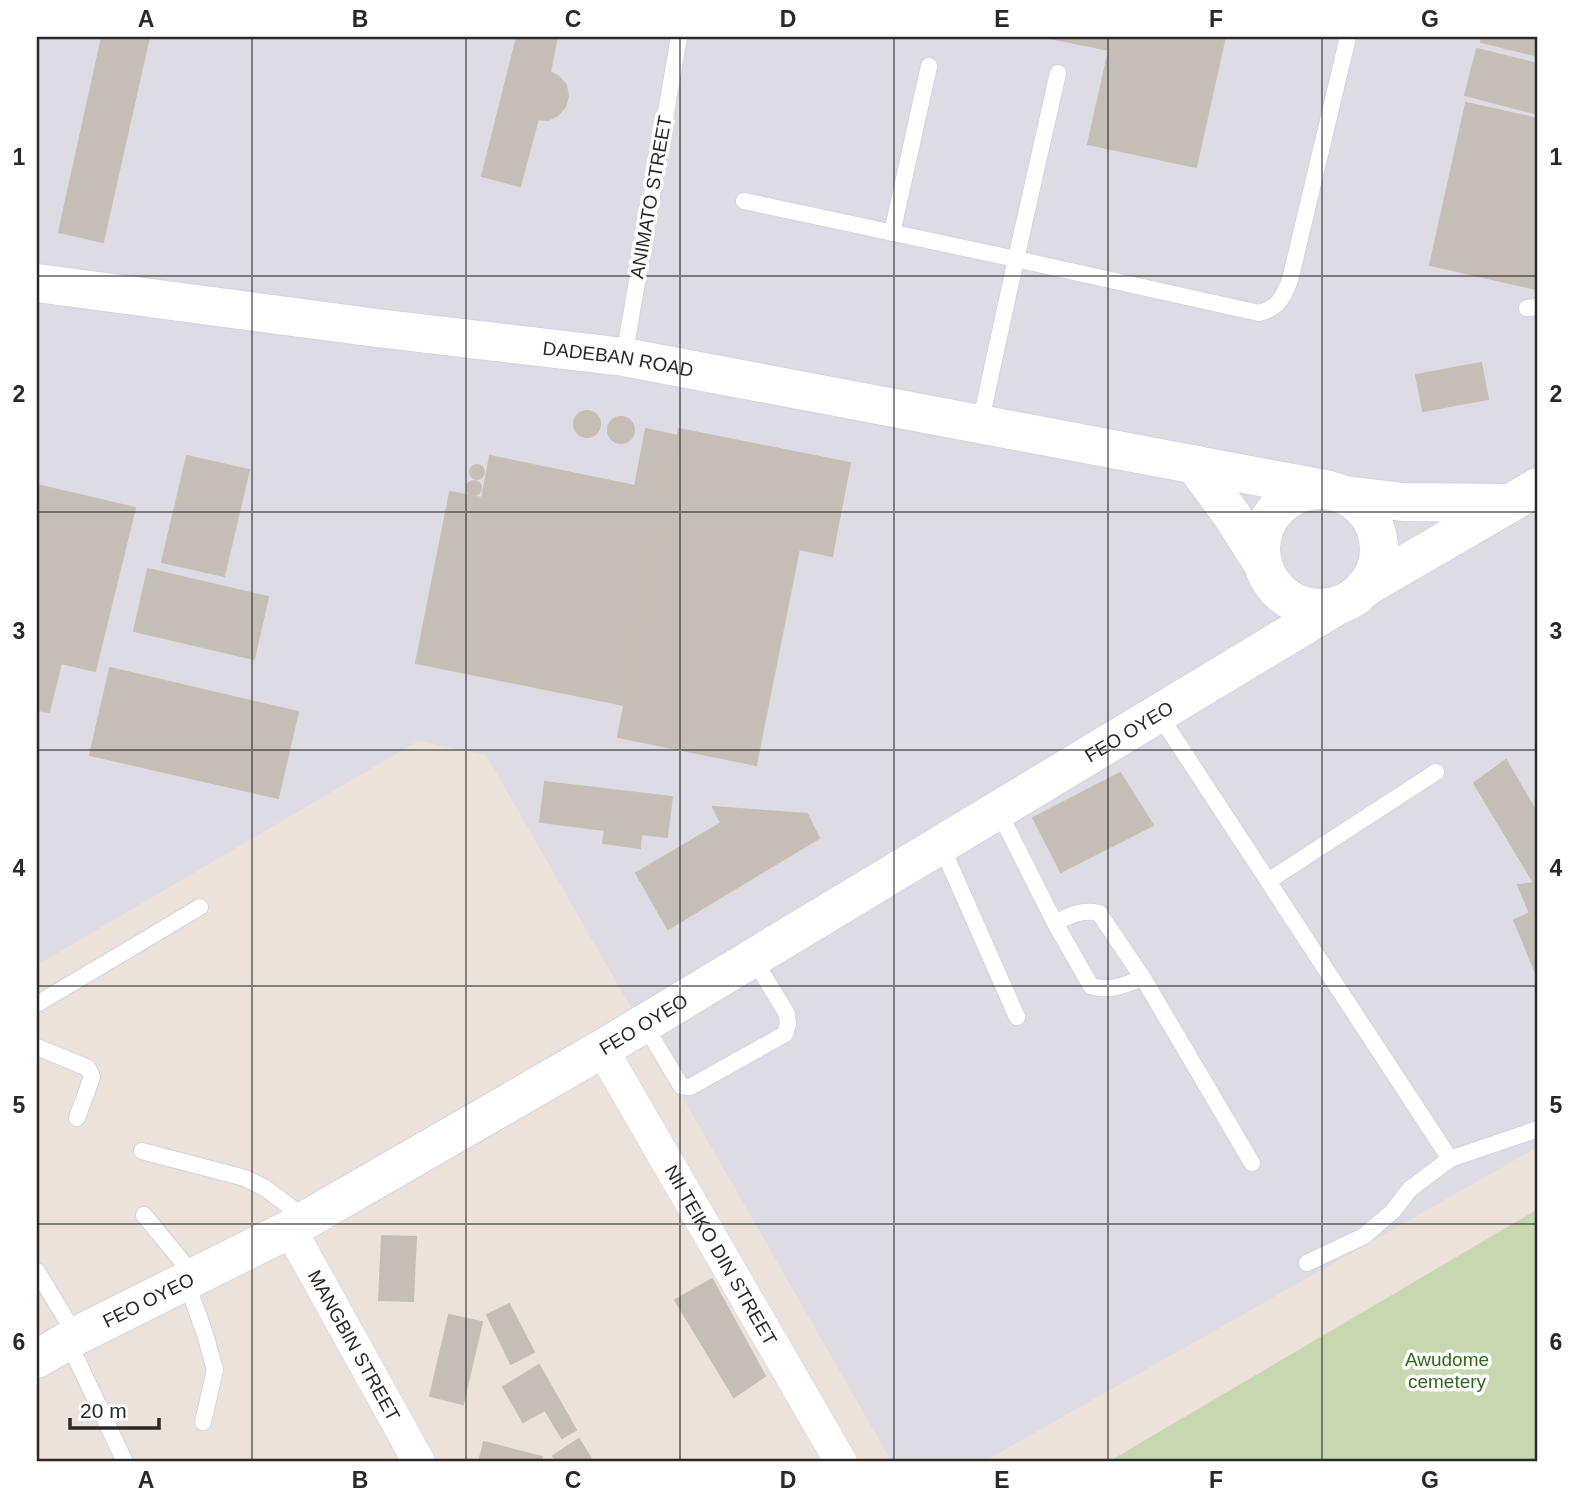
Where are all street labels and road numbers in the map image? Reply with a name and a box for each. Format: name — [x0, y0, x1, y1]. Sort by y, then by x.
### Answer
street label: ANIMATO STREET — [626, 114, 676, 280]
street label: DADEBAN ROAD — [542, 337, 695, 380]
street label: FEO OYEO — [1081, 697, 1177, 766]
street label: FEO OYEO — [595, 989, 691, 1059]
street label: NII TEIKO DIN STREET — [661, 1161, 782, 1349]
street label: MANGBIN STREET — [304, 1266, 405, 1425]
street label: FEO OYEO — [99, 1268, 197, 1331]

